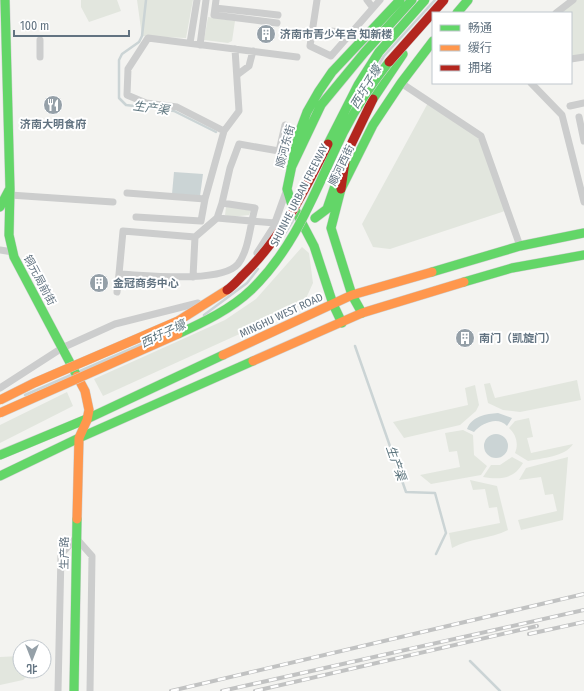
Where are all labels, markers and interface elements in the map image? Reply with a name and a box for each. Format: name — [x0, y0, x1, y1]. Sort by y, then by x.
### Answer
scale bar — [14, 12, 129, 38]
legend — [432, 12, 572, 84]
text: 100 m — [20, 19, 49, 33]
text: 畅通 — [468, 21, 492, 35]
building icon: 济南市青少年宫 知新楼 — [255, 23, 277, 45]
place label: 济南市青少年宫 知新楼 — [280, 28, 392, 41]
text: 缓行 — [468, 41, 492, 55]
water label: 西圩子壕 — [348, 61, 385, 111]
text: 拥堵 — [468, 61, 492, 75]
restaurant icon: 济南大明食府 — [42, 94, 64, 116]
water label: 生产渠 — [132, 99, 172, 118]
place label: 济南大明食府 — [20, 118, 86, 131]
street label: 顺河东街 — [274, 123, 297, 169]
street label: SHUNHE URBAN FREEWAY — [268, 141, 331, 249]
street label: 顺河西街 — [326, 143, 357, 188]
street label: 铜元局前街 — [21, 253, 58, 308]
building icon: 金冠商务中心 — [88, 272, 110, 294]
place label: 金冠商务中心 — [113, 277, 179, 290]
street label: MINGHU WEST ROAD — [237, 290, 325, 340]
water label: 西圩子壕 — [138, 317, 190, 350]
building icon: 南门（凯旋门） — [454, 327, 476, 349]
place label: 南门（凯旋门） — [479, 332, 556, 345]
water label: 生产渠 — [384, 444, 409, 484]
street label: 生产路 — [58, 536, 71, 570]
north arrow — [12, 639, 52, 679]
text: 北 — [27, 662, 38, 675]

